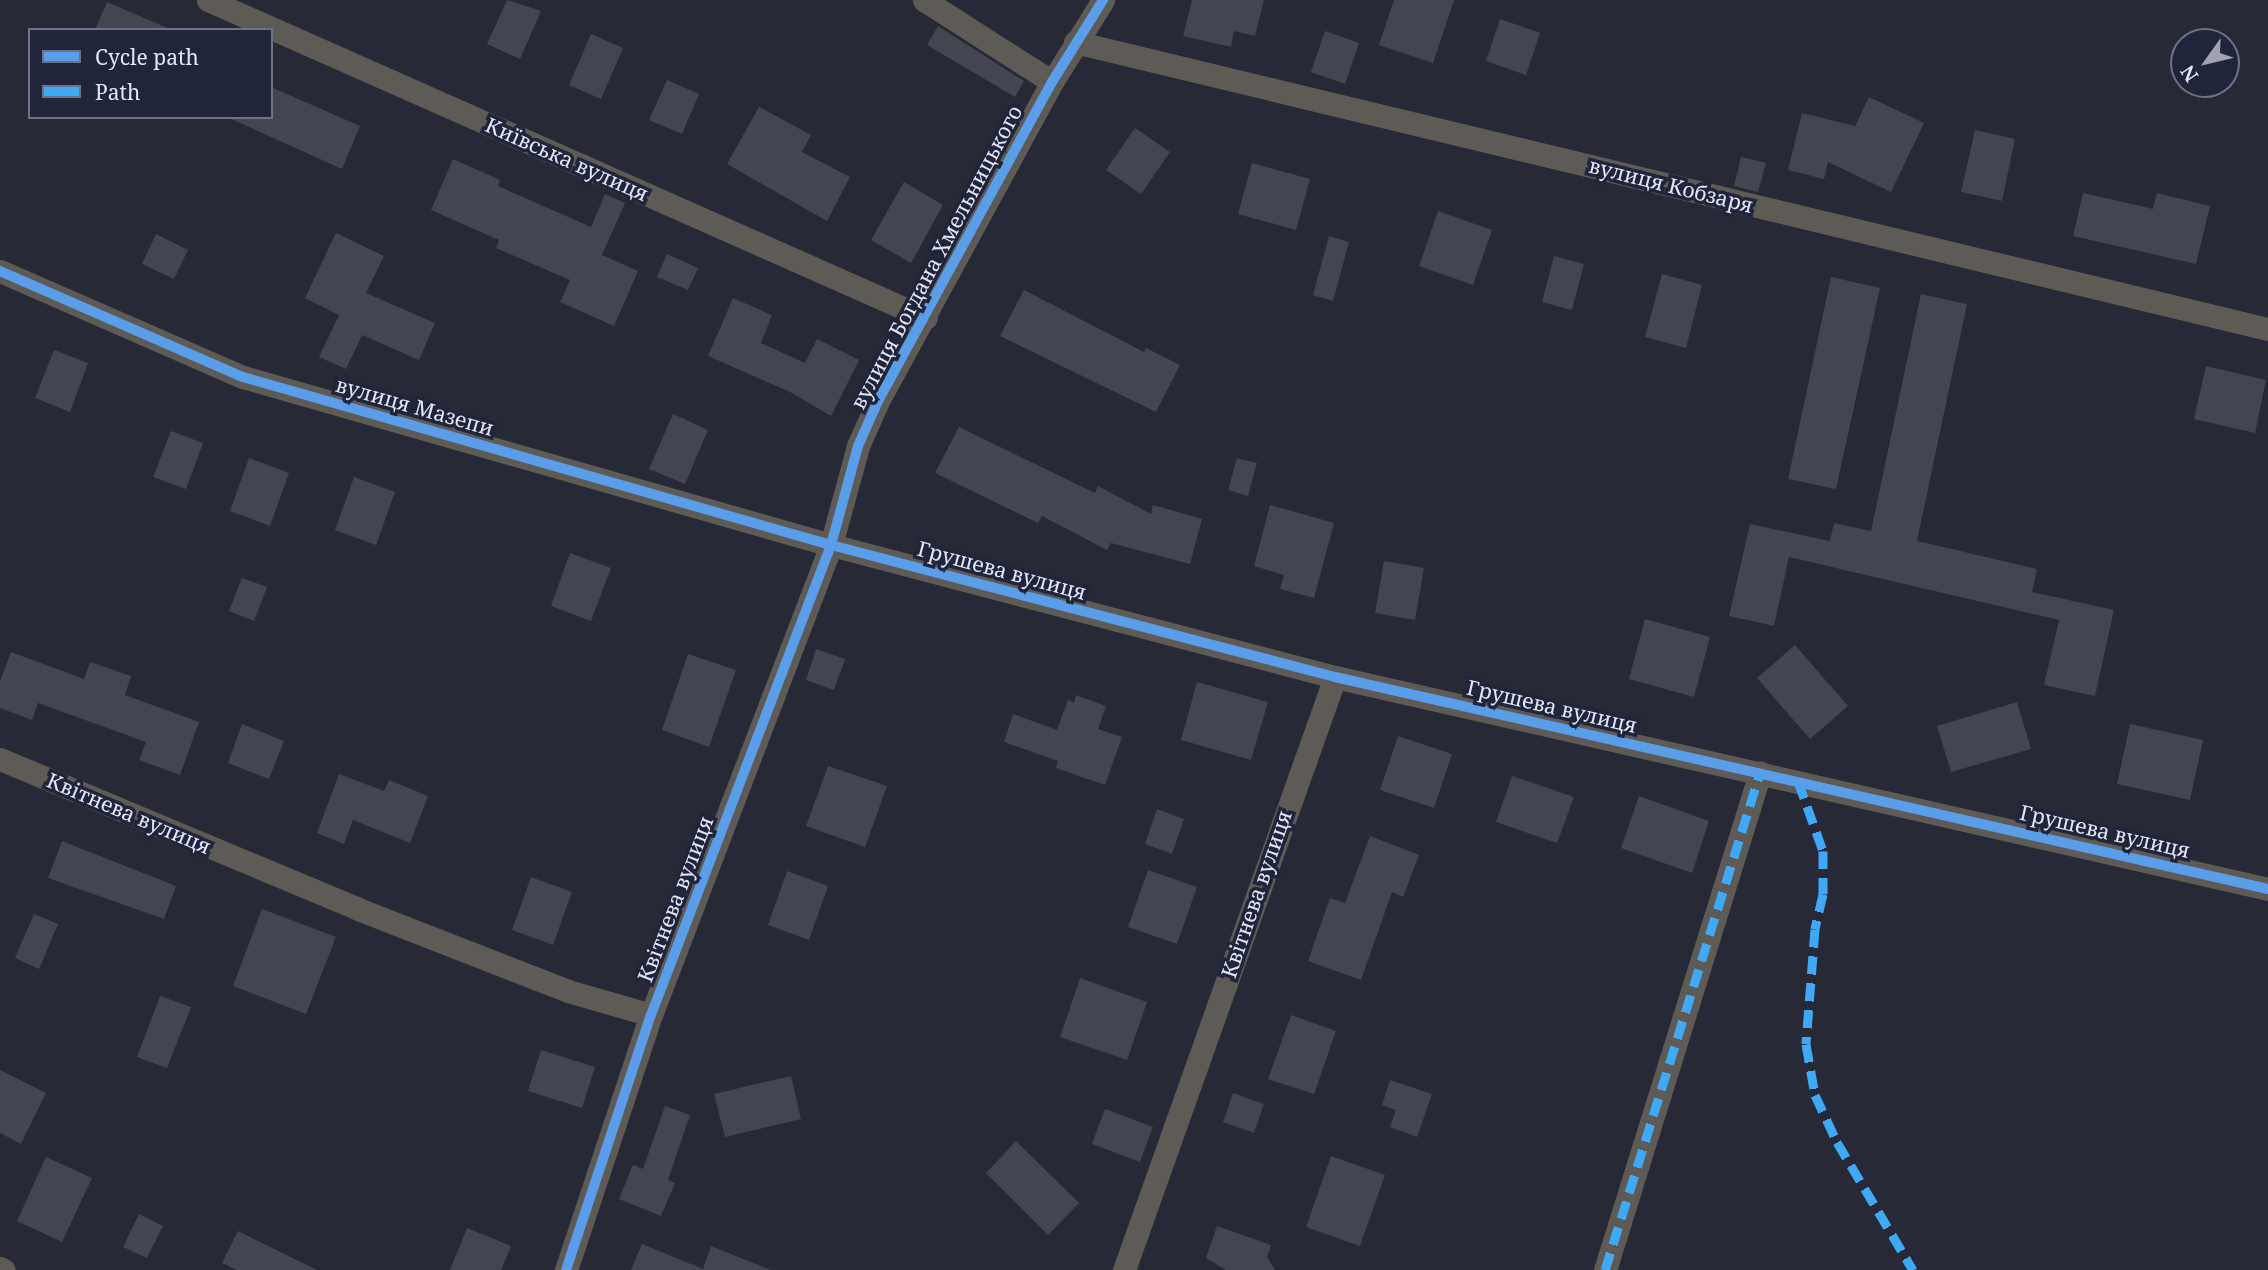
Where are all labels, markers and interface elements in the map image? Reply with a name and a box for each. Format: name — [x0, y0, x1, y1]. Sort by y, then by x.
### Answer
legend — [28, 28, 273, 119]
north arrow — [2170, 28, 2240, 98]
text: Cycle path — [95, 43, 199, 71]
text: N — [2174, 60, 2204, 87]
text: Path — [95, 78, 140, 106]
street label: вулиця Богдана Хмельницького — [845, 101, 1027, 413]
street label: Київська вулиця — [482, 112, 652, 206]
street label: вулиця Кобзаря — [1586, 152, 1756, 218]
street label: вулиця Мазепи — [333, 371, 497, 441]
street label: Грушева вулиця — [915, 535, 1089, 605]
street label: Грушева вулиця — [1465, 674, 1639, 738]
street label: Квітнева вулиця — [43, 767, 215, 859]
street label: Грушева вулиця — [2018, 799, 2192, 863]
street label: Квітнева вулиця — [1216, 807, 1296, 981]
street label: Квітнева вулиця — [632, 813, 718, 985]

